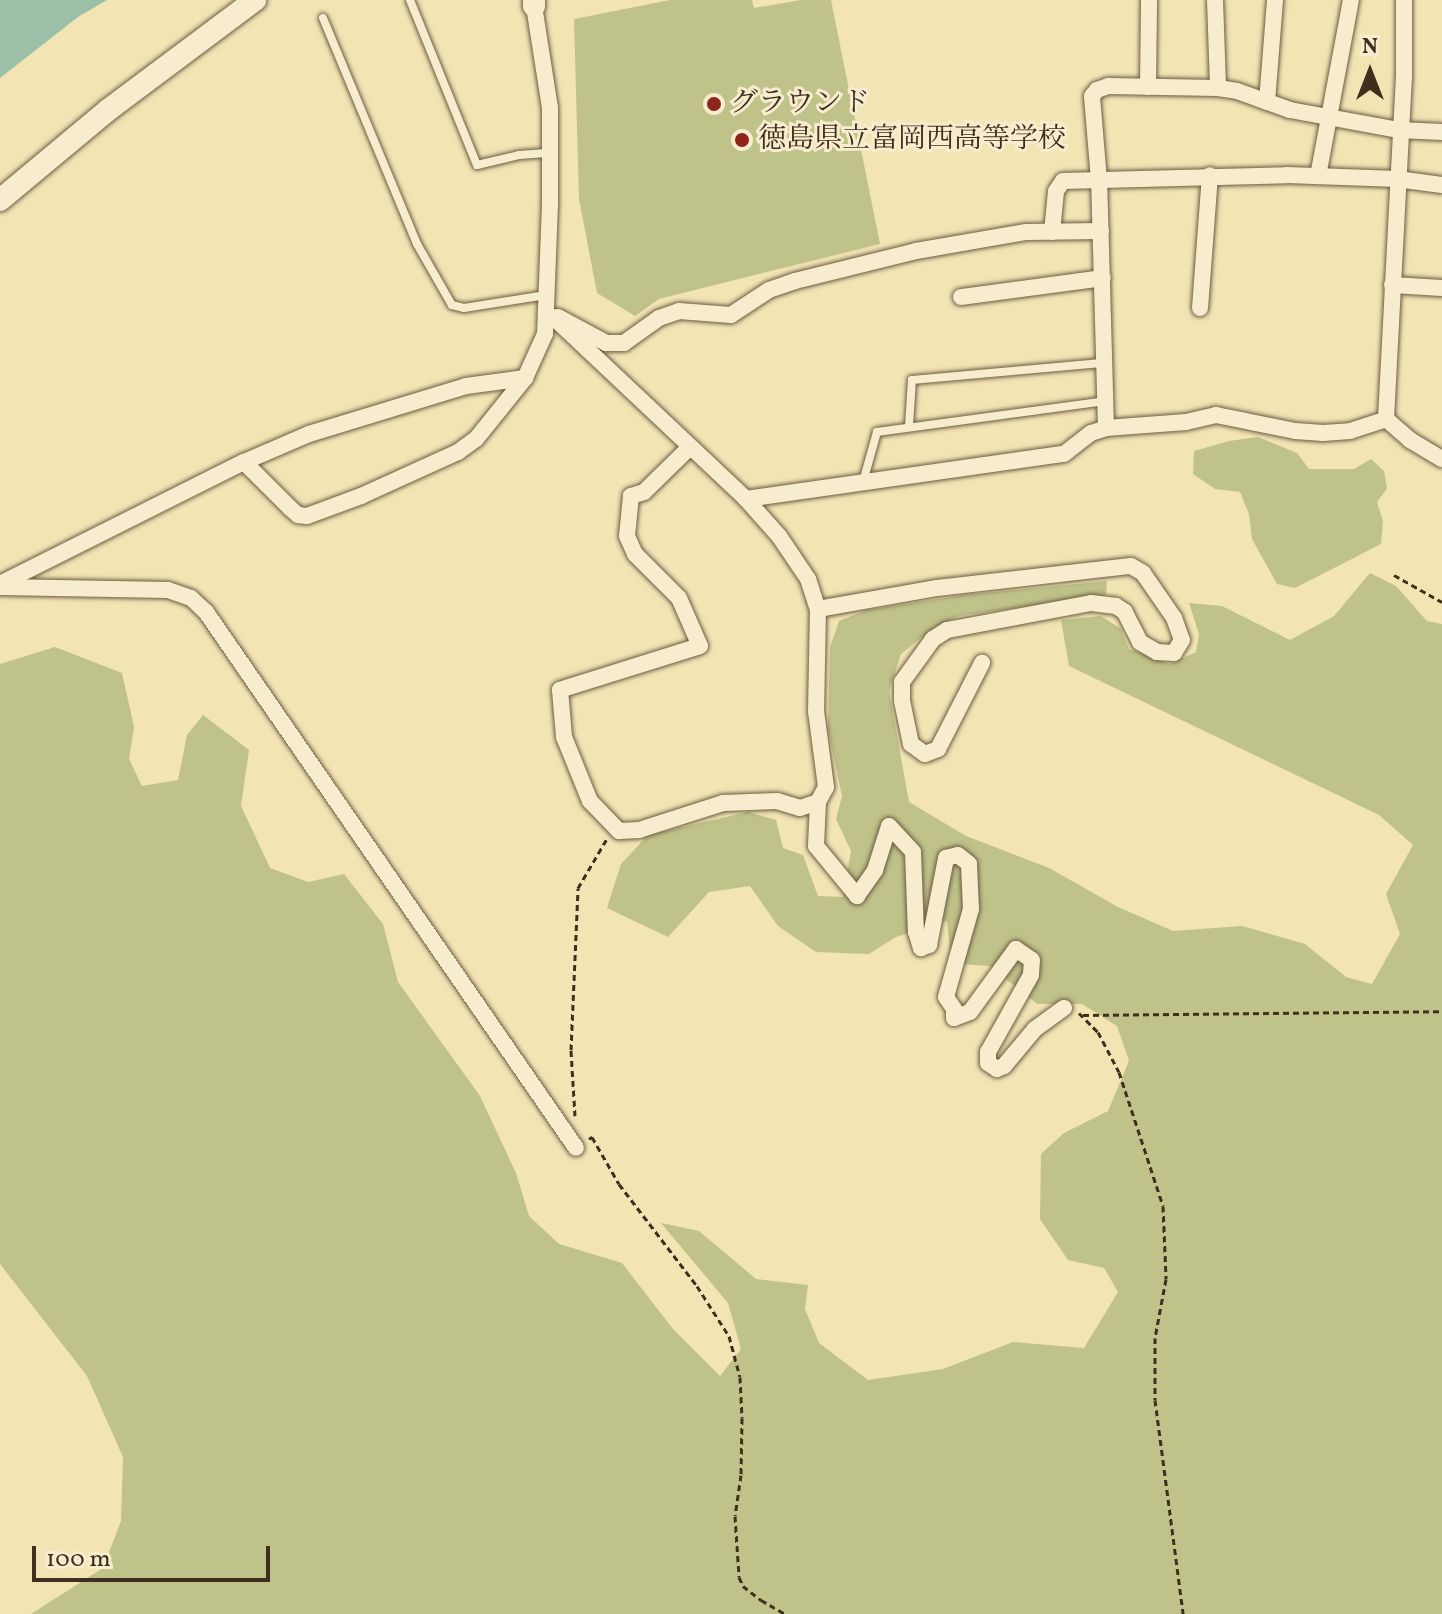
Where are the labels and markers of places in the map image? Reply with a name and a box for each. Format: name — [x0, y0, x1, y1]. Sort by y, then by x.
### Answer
place label: グラウンド — [730, 87, 870, 121]
marker: グラウンド — [705, 95, 723, 113]
place label: 徳島県立富岡西高等学校 — [758, 123, 1066, 157]
marker: 徳島県立富岡西高等学校 — [733, 131, 751, 149]

